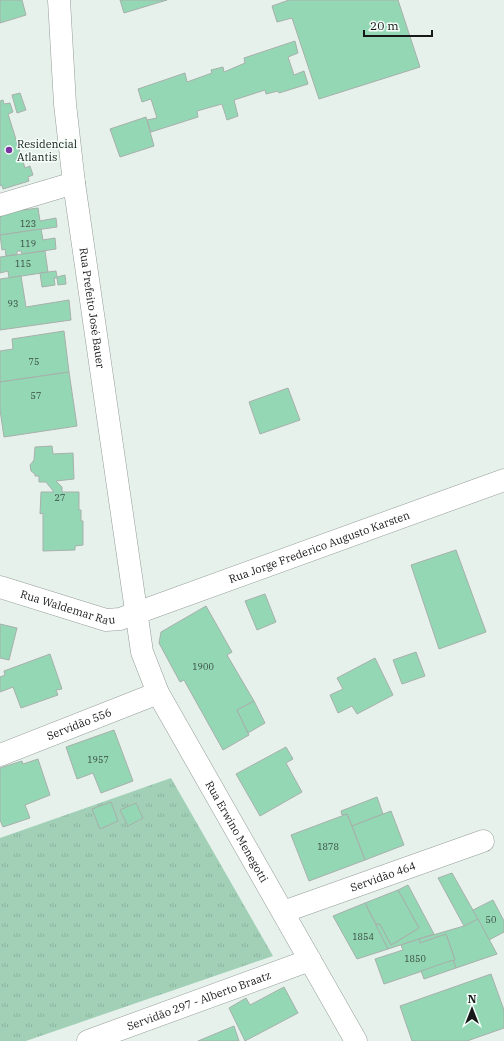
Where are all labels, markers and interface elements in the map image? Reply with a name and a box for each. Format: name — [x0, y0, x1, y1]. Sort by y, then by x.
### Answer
scale bar — [364, 12, 432, 38]
text: 20 m — [370, 18, 399, 33]
place label: Residencial Atlantis — [17, 137, 77, 164]
marker: Residencial Atlantis — [4, 145, 14, 155]
house number: 123 — [20, 218, 36, 229]
house number: 119 — [20, 238, 36, 249]
street label: Rua Prefeito José Bauer — [76, 247, 108, 369]
house number: 115 — [15, 258, 31, 269]
house number: 93 — [8, 298, 18, 309]
house number: 75 — [29, 356, 39, 367]
house number: 57 — [31, 390, 41, 401]
house number: 27 — [55, 492, 65, 503]
street label: Rua Jorge Frederico Augusto Karsten — [227, 508, 412, 586]
street label: Rua Waldemar Rau — [19, 587, 116, 627]
house number: 1900 — [192, 661, 214, 672]
street label: Servidão 556 — [45, 705, 113, 743]
house number: 1957 — [87, 754, 109, 765]
street label: Rua Erwino Menegotti — [202, 778, 272, 885]
house number: 1878 — [317, 841, 339, 852]
street label: Servidão 464 — [348, 858, 418, 895]
house number: 50 — [486, 914, 496, 925]
house number: 1854 — [352, 931, 374, 942]
house number: 1850 — [404, 953, 426, 964]
street label: Servidão 297 - Alberto Braatz — [125, 968, 273, 1033]
north arrow — [452, 989, 492, 1029]
text: N — [468, 992, 477, 1006]

